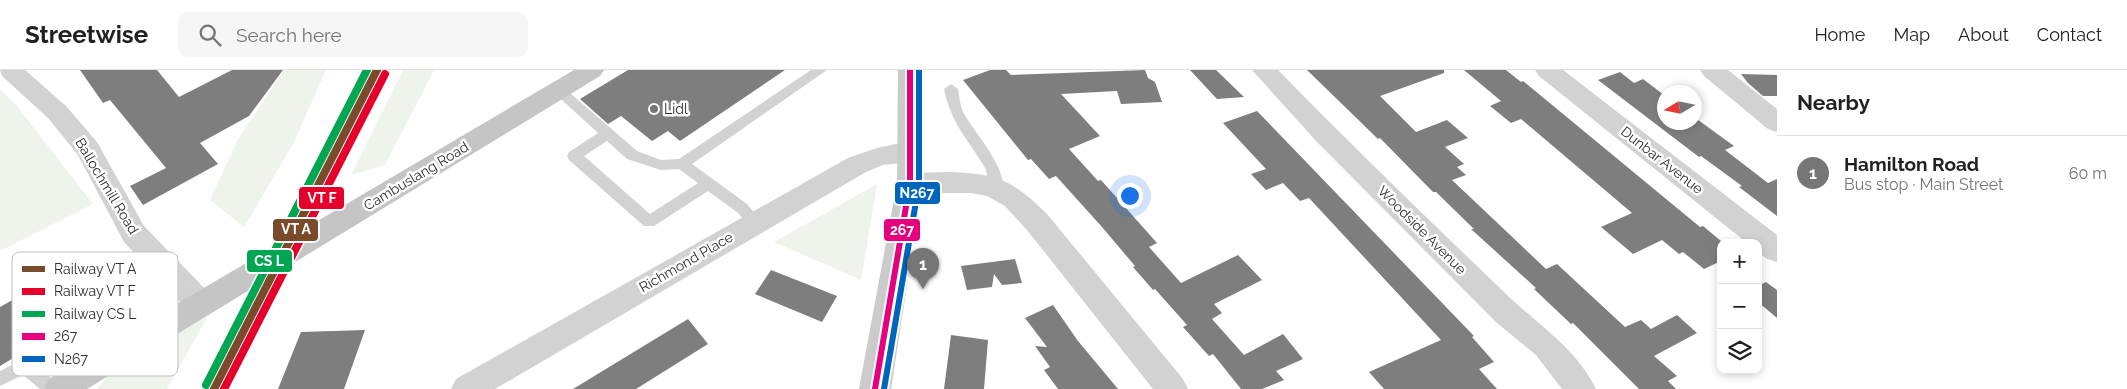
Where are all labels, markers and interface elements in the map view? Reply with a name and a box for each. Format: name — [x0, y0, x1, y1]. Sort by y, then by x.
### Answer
search box — [178, 12, 528, 57]
text: Streetwise — [25, 20, 148, 49]
icon: search — [196, 21, 224, 49]
text: Search here — [236, 24, 342, 46]
text: Home — [1814, 24, 1865, 45]
text: Map — [1893, 24, 1930, 45]
text: About — [1958, 24, 2009, 45]
text: Contact — [2037, 24, 2102, 45]
north arrow — [1657, 85, 1702, 130]
text: Nearby — [1797, 90, 1870, 115]
place label: Lidl — [664, 101, 688, 117]
marker: Lidl — [648, 103, 660, 115]
street label: Dunbar Avenue — [1618, 123, 1706, 197]
street label: Ballochmill Road — [72, 135, 142, 237]
street label: Cambuslang Road — [361, 138, 471, 214]
text: Hamilton Road — [1844, 153, 1979, 175]
text: 1 — [1809, 164, 1817, 183]
text: 60 m — [2069, 164, 2107, 183]
text: Bus stop · Main Street — [1844, 175, 2003, 194]
line badge: N267 — [894, 181, 941, 205]
your location — [1117, 183, 1143, 209]
street label: Woodside Avenue — [1375, 183, 1469, 277]
text: N267 — [900, 185, 935, 201]
line badge: VT F — [298, 186, 345, 210]
text: VT F — [307, 190, 337, 206]
line badge: VT A — [272, 218, 319, 242]
line badge: 267 — [883, 218, 921, 242]
text: VT A — [281, 221, 312, 237]
text: 267 — [890, 222, 914, 238]
street label: Richmond Place — [636, 229, 736, 295]
map controls — [1717, 239, 1762, 374]
button: + — [1717, 239, 1762, 284]
pin: 1 — [907, 248, 939, 289]
line badge: CS L — [246, 249, 293, 273]
legend — [12, 252, 178, 376]
text: CS L — [254, 253, 285, 269]
text: Railway VT A — [54, 261, 137, 277]
text: Railway VT F — [54, 283, 136, 299]
button: − — [1717, 284, 1762, 329]
text: Railway CS L — [54, 306, 137, 322]
text: 267 — [54, 328, 78, 344]
button: layers — [1717, 329, 1762, 374]
text: N267 — [54, 351, 89, 367]

